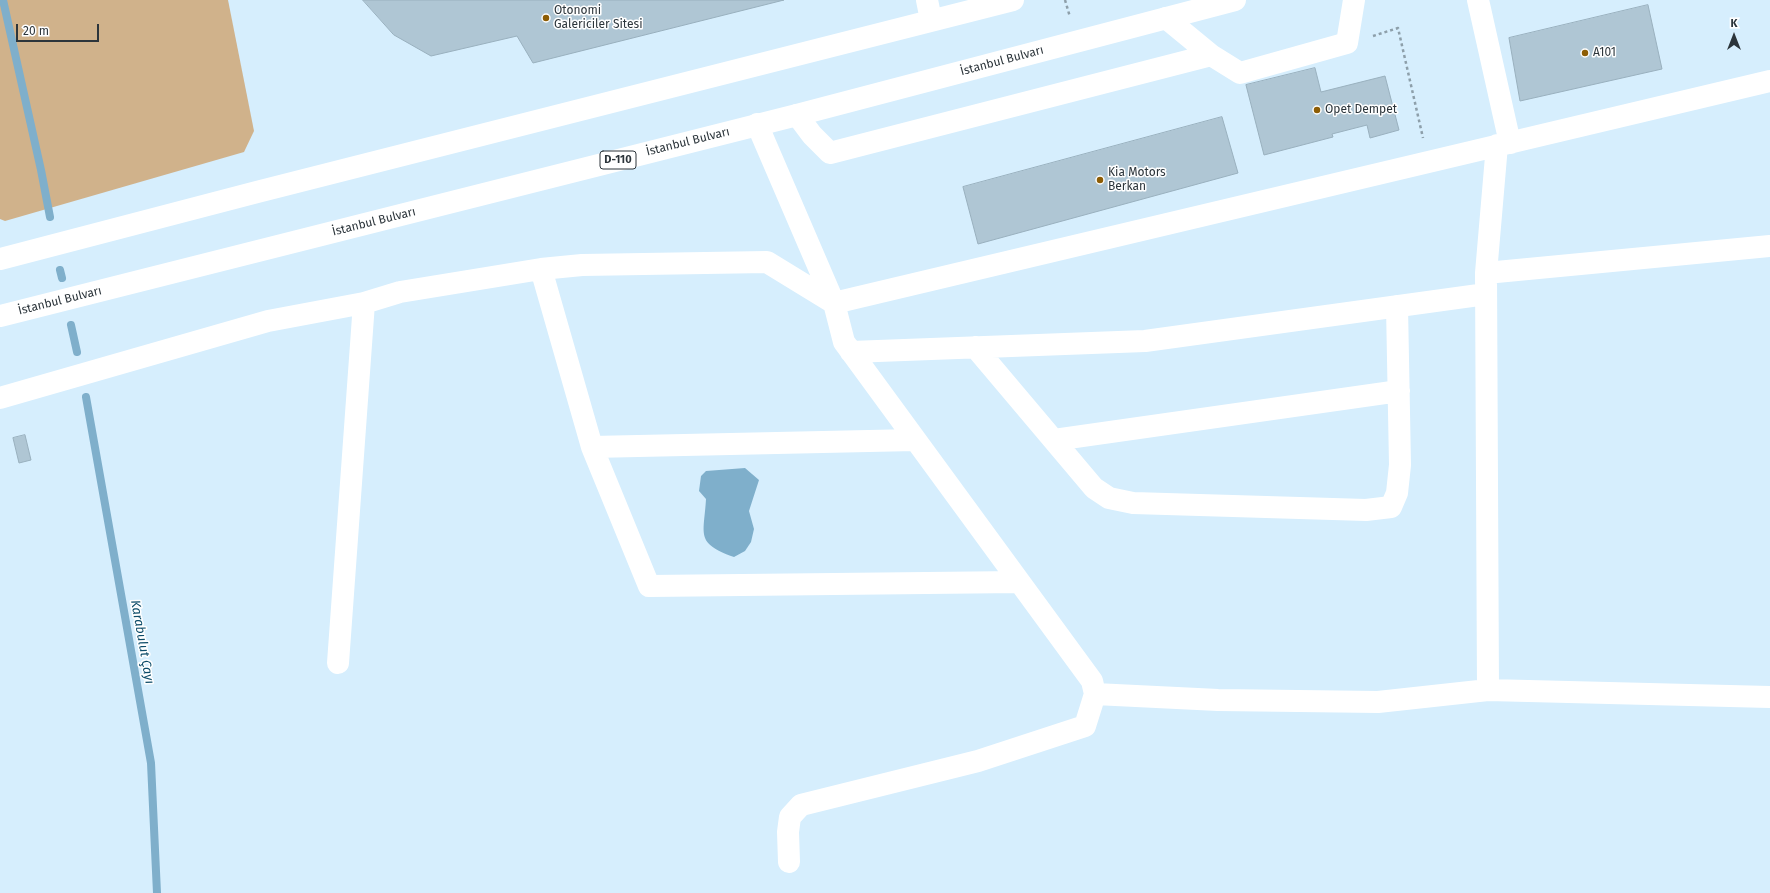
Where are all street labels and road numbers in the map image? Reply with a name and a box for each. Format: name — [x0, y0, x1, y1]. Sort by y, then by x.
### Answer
street label: İstanbul Bulvarı — [959, 43, 1045, 79]
street label: İstanbul Bulvarı — [645, 125, 731, 159]
road number: D-110 — [600, 151, 636, 169]
street label: İstanbul Bulvarı — [331, 205, 417, 239]
street label: İstanbul Bulvarı — [17, 284, 103, 318]

